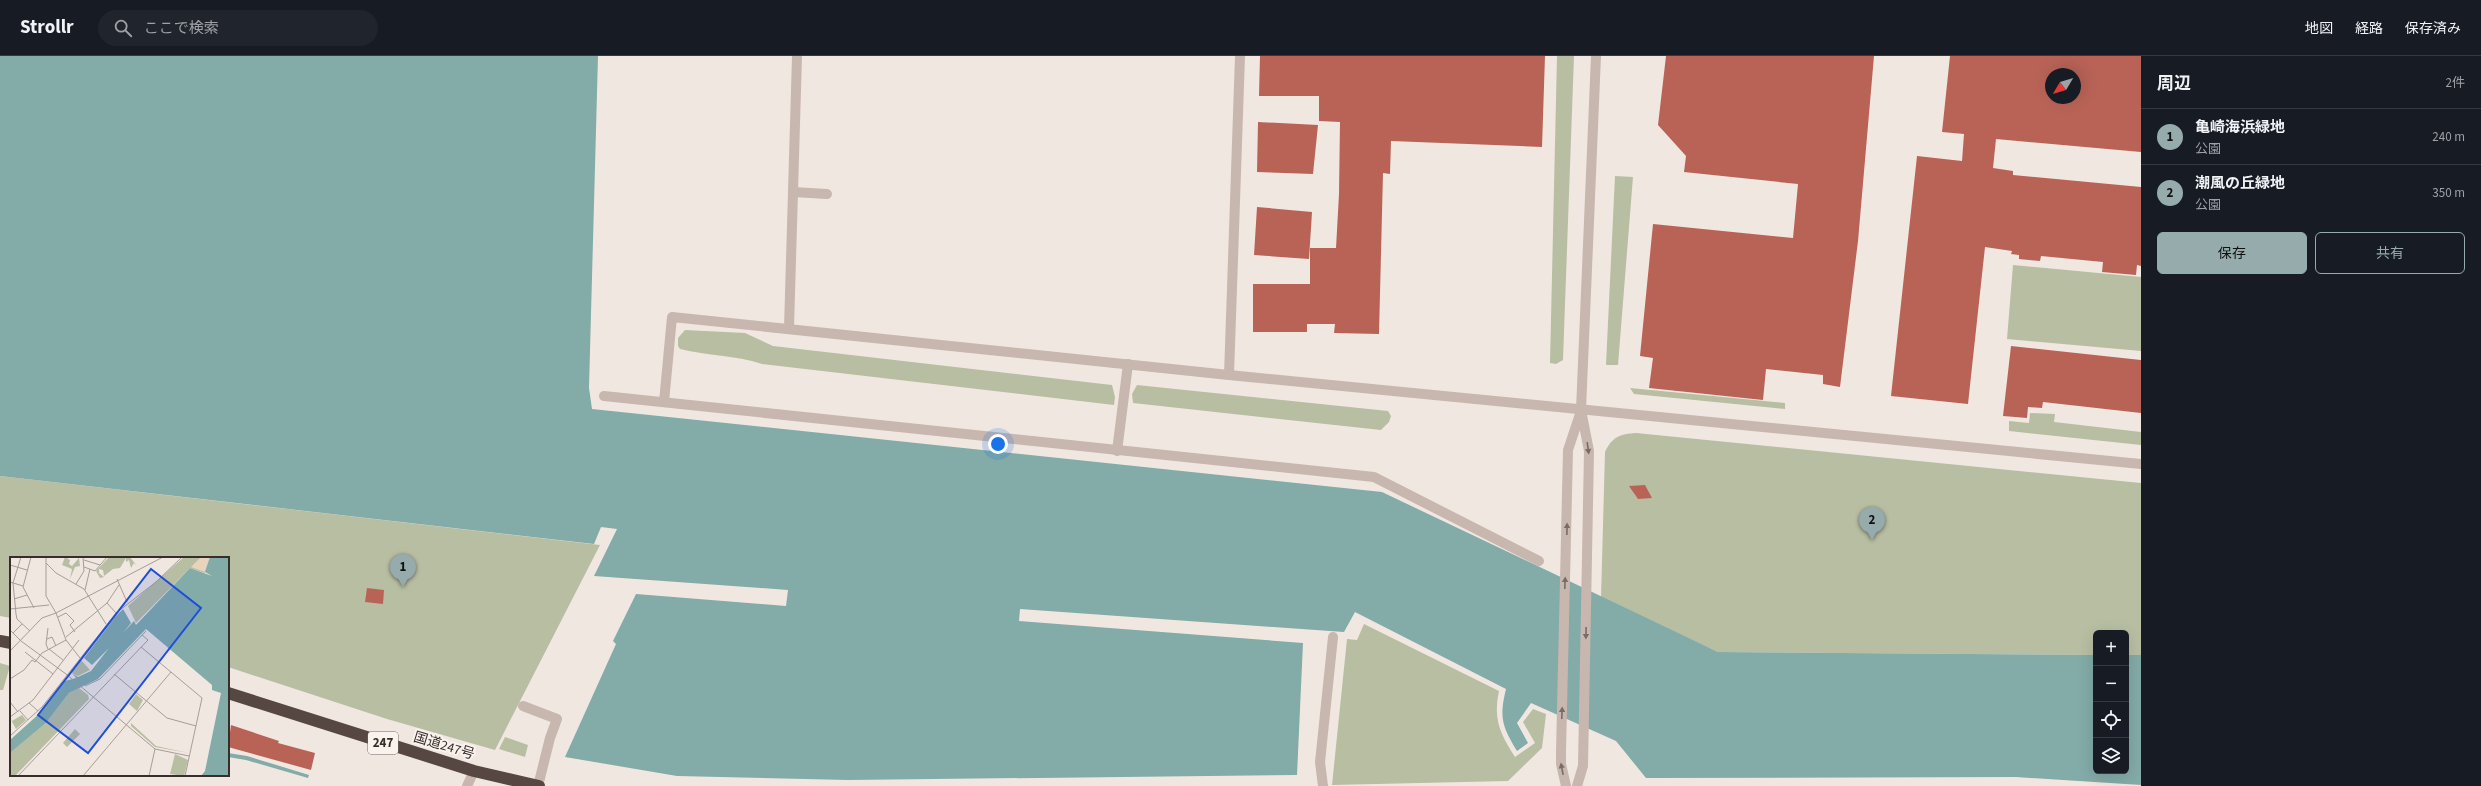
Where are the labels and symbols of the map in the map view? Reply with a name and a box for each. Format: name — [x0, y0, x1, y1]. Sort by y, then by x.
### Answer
north arrow — [2045, 68, 2081, 104]
your location — [988, 434, 1008, 454]
one-way arrow — [1585, 442, 1592, 455]
pin: 2 — [1859, 507, 1885, 540]
one-way arrow — [1563, 523, 1570, 535]
pin: 1 — [390, 554, 416, 587]
inset map — [10, 557, 229, 776]
one-way arrow — [1562, 576, 1568, 589]
one-way arrow — [1583, 627, 1589, 640]
one-way arrow — [1558, 707, 1565, 719]
street label: 国道247号 — [411, 727, 477, 765]
road number: 247 — [368, 732, 398, 754]
one-way arrow — [1559, 763, 1565, 775]

